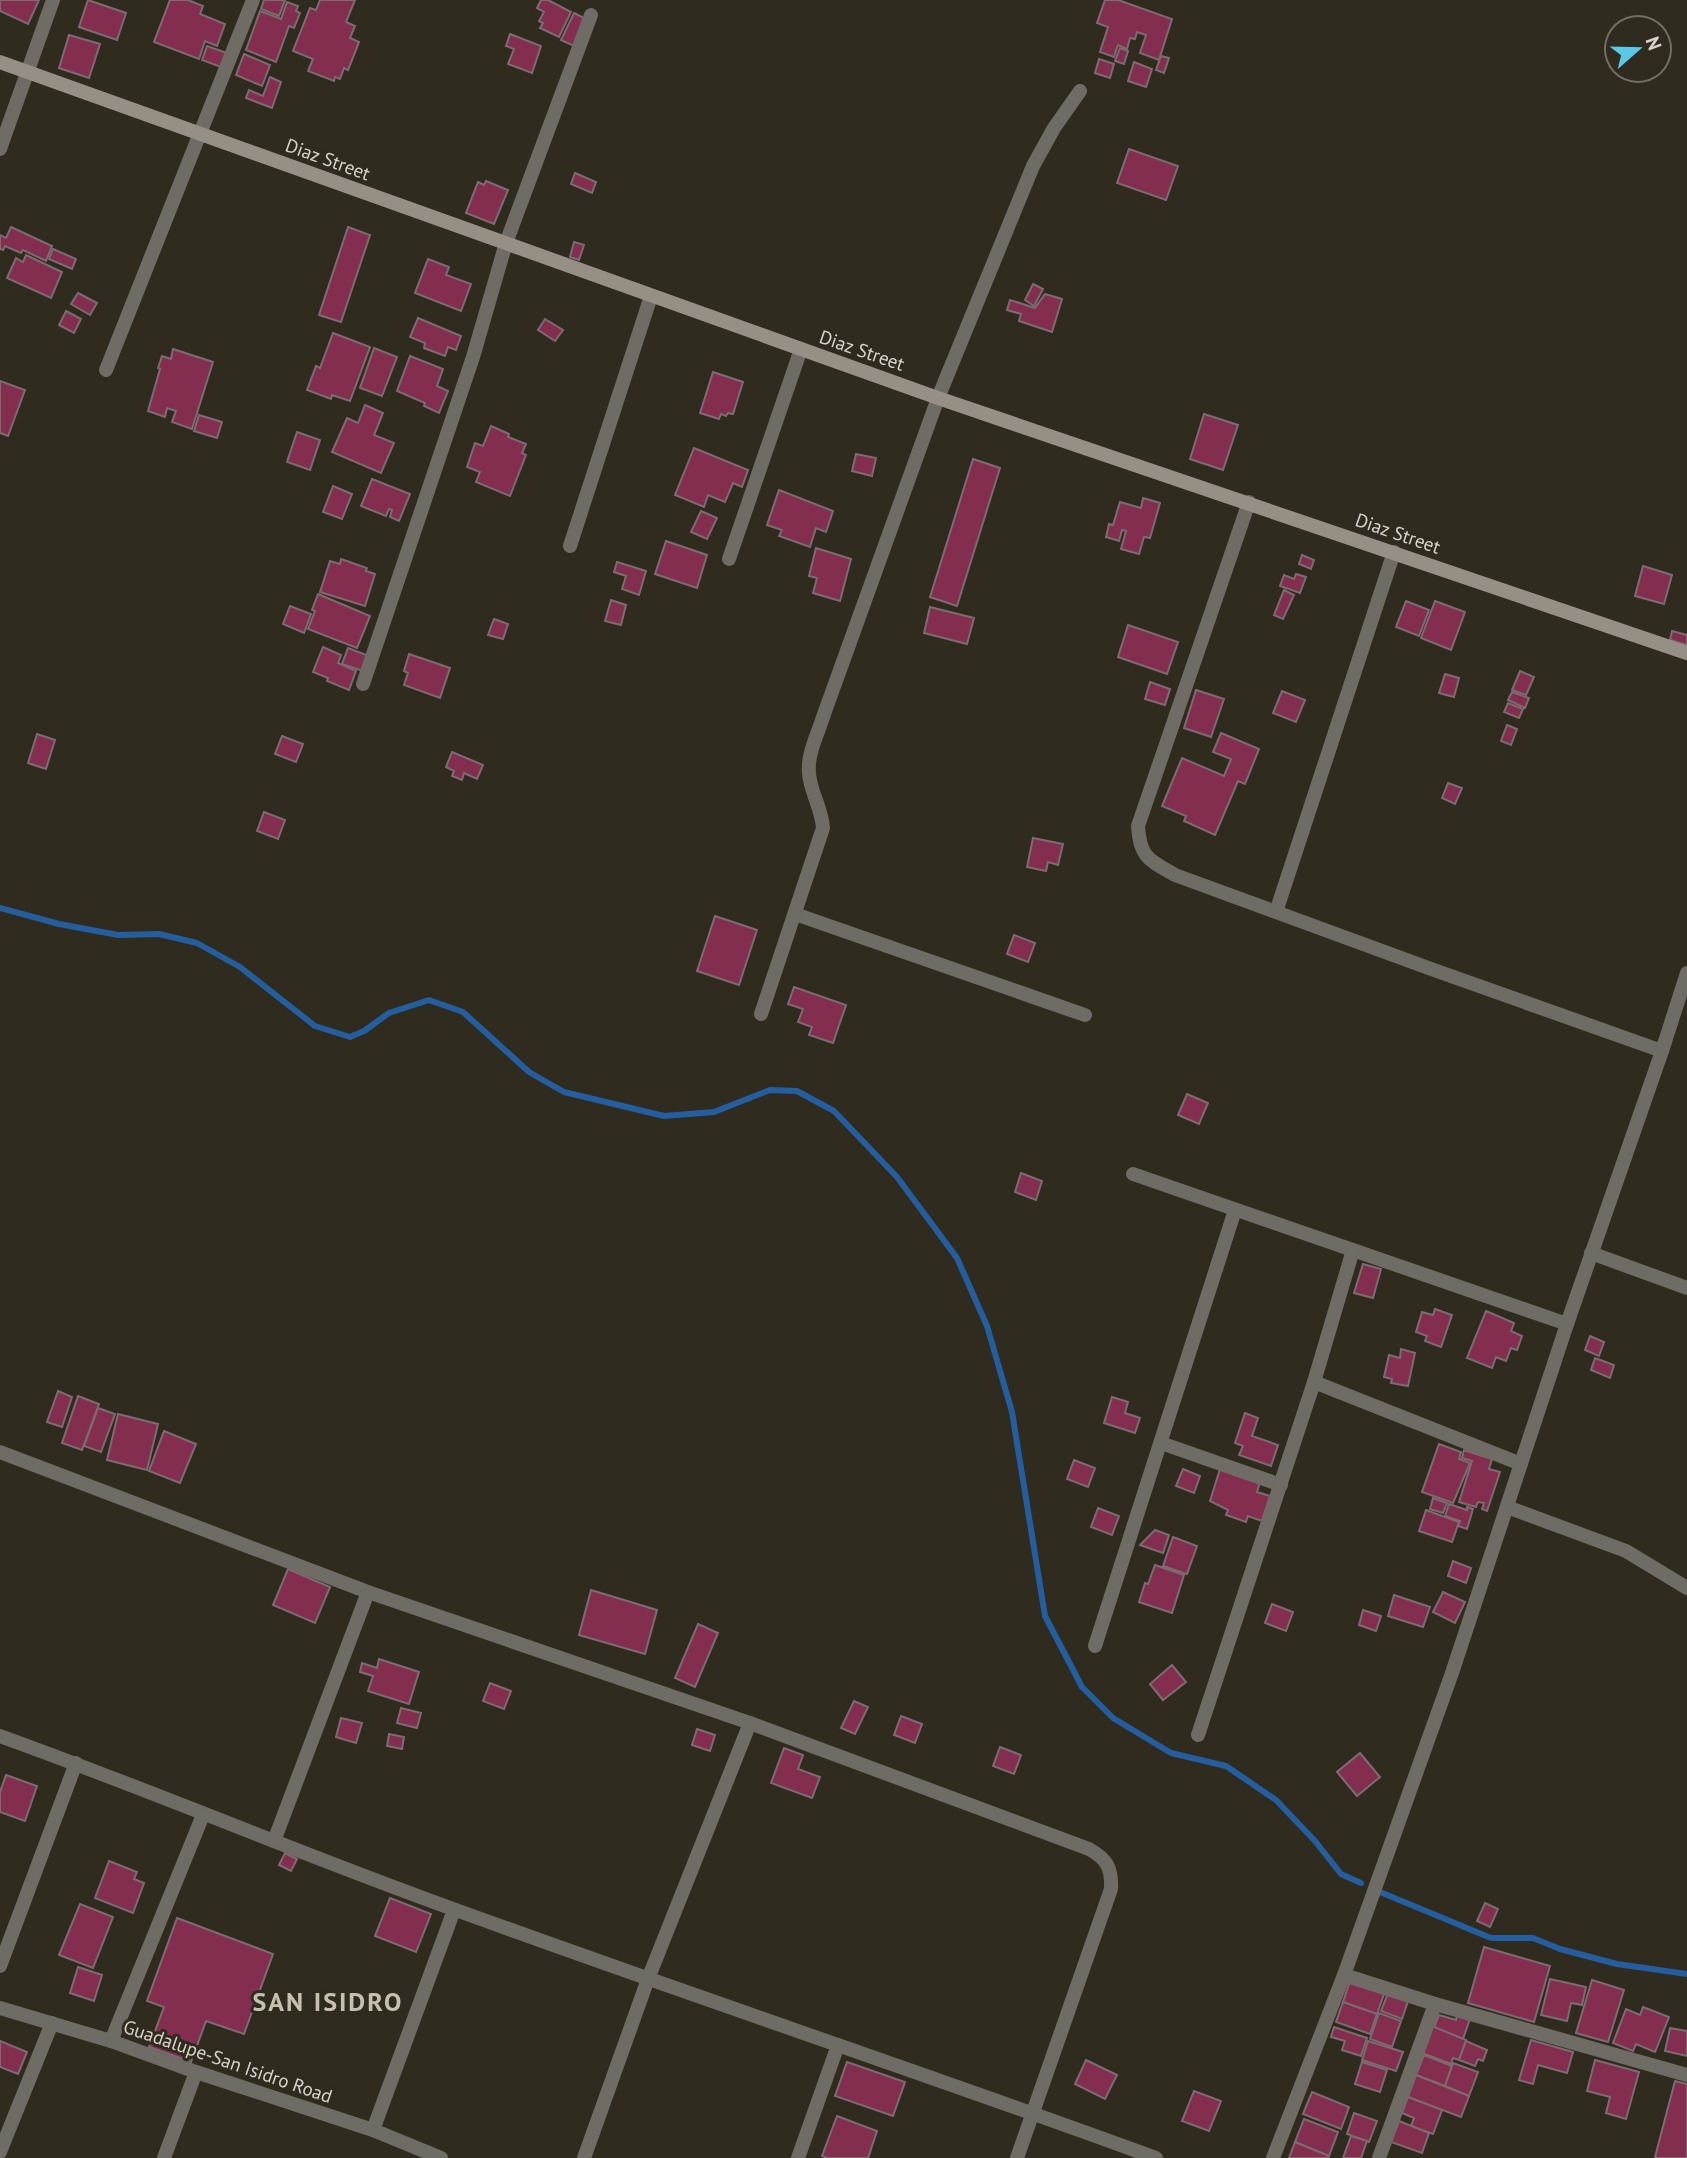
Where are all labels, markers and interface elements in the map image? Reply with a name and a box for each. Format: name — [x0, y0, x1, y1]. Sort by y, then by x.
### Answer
north arrow — [1603, 14, 1673, 84]
text: N — [1641, 33, 1667, 53]
street label: Diaz Street — [282, 133, 374, 186]
street label: Diaz Street — [816, 324, 908, 376]
street label: Diaz Street — [1352, 507, 1444, 559]
district label: SAN ISIDRO — [253, 1985, 403, 2018]
street label: Guadalupe-San Isidro Road — [120, 2014, 336, 2108]

